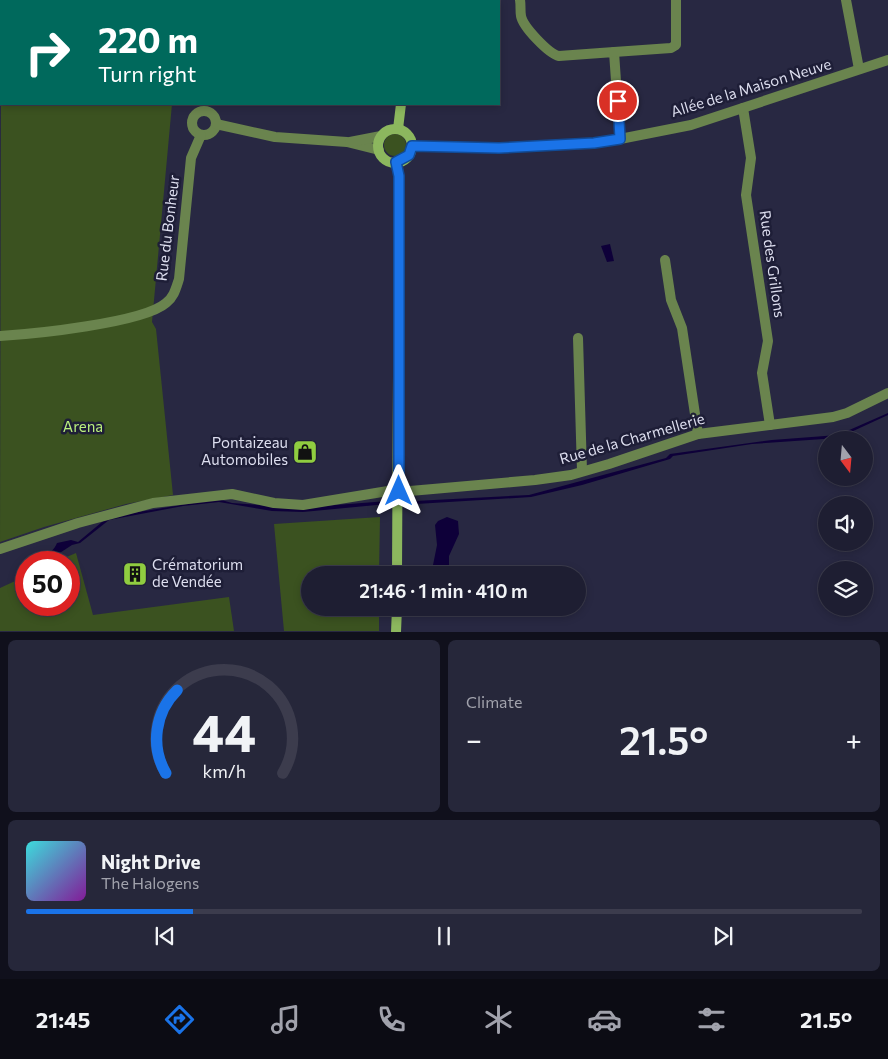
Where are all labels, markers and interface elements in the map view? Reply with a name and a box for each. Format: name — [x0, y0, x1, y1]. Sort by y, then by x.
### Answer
text: 220 m — [98, 17, 198, 60]
icon: right — [15, 20, 80, 85]
street label: Allée de la Maison Neuve — [668, 54, 833, 120]
text: Turn right — [98, 60, 196, 87]
pin — [597, 80, 639, 122]
icon: arrive — [604, 87, 632, 115]
street label: Rue du Bonheur — [152, 174, 182, 282]
street label: Rue des Grillons — [757, 209, 789, 319]
street label: Rue de la Charmellerie — [557, 409, 706, 467]
park label: Arena — [63, 417, 103, 435]
north arrow — [818, 431, 872, 486]
map controls — [818, 431, 873, 616]
place label: Pontaizeau Automobiles — [201, 433, 288, 468]
shop icon: Pontaizeau Automobiles — [292, 439, 318, 465]
position arrow — [372, 464, 424, 516]
button: sound — [818, 496, 873, 551]
speed limit sign: 50 — [15, 551, 80, 616]
place label: Crématorium de Vendée — [152, 555, 243, 590]
building icon: Crématorium de Vendée — [122, 561, 148, 587]
button: layers — [818, 561, 873, 616]
text: 21:46 · 1 min · 410 m — [359, 579, 528, 602]
text: Climate — [466, 692, 522, 711]
text: 44 — [192, 699, 256, 763]
text: 21.5° — [619, 716, 708, 763]
text: − — [466, 722, 482, 756]
text: + — [846, 722, 862, 756]
text: km/h — [202, 760, 246, 782]
text: Night Drive — [101, 850, 201, 873]
text: The Halogens — [101, 873, 199, 892]
icon: previous — [151, 922, 179, 950]
icon: pause — [430, 922, 458, 950]
icon: next — [709, 922, 737, 950]
icon: directions — [162, 1002, 197, 1037]
icon: music — [268, 1002, 303, 1037]
icon: phone — [374, 1002, 409, 1037]
icon: climate — [481, 1002, 516, 1037]
icon: car — [587, 1002, 622, 1037]
icon: filters — [694, 1002, 729, 1037]
text: 21:45 — [36, 1006, 90, 1033]
text: 21.5° — [800, 1006, 852, 1033]

